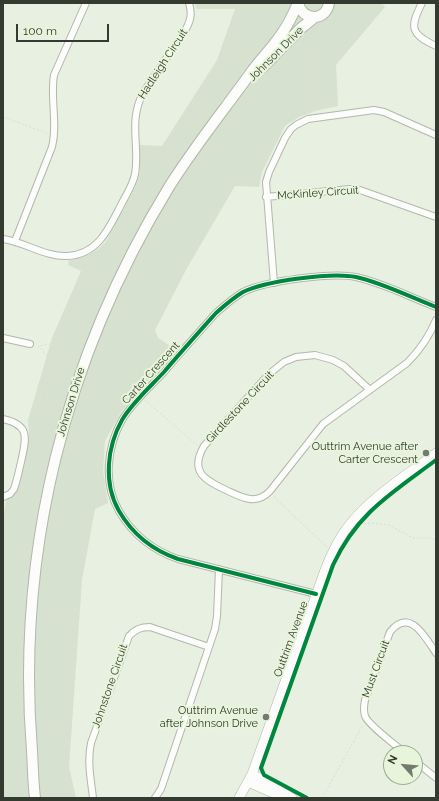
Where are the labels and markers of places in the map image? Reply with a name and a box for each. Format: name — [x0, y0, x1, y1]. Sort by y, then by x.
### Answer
place label: Outtrim Avenue after Carter Crescent — [312, 440, 418, 466]
marker: Outtrim Avenue after Carter Crescent — [421, 448, 431, 458]
place label: Outtrim Avenue after Johnson Drive — [160, 704, 258, 730]
marker: Outtrim Avenue after Johnson Drive — [261, 712, 271, 722]

